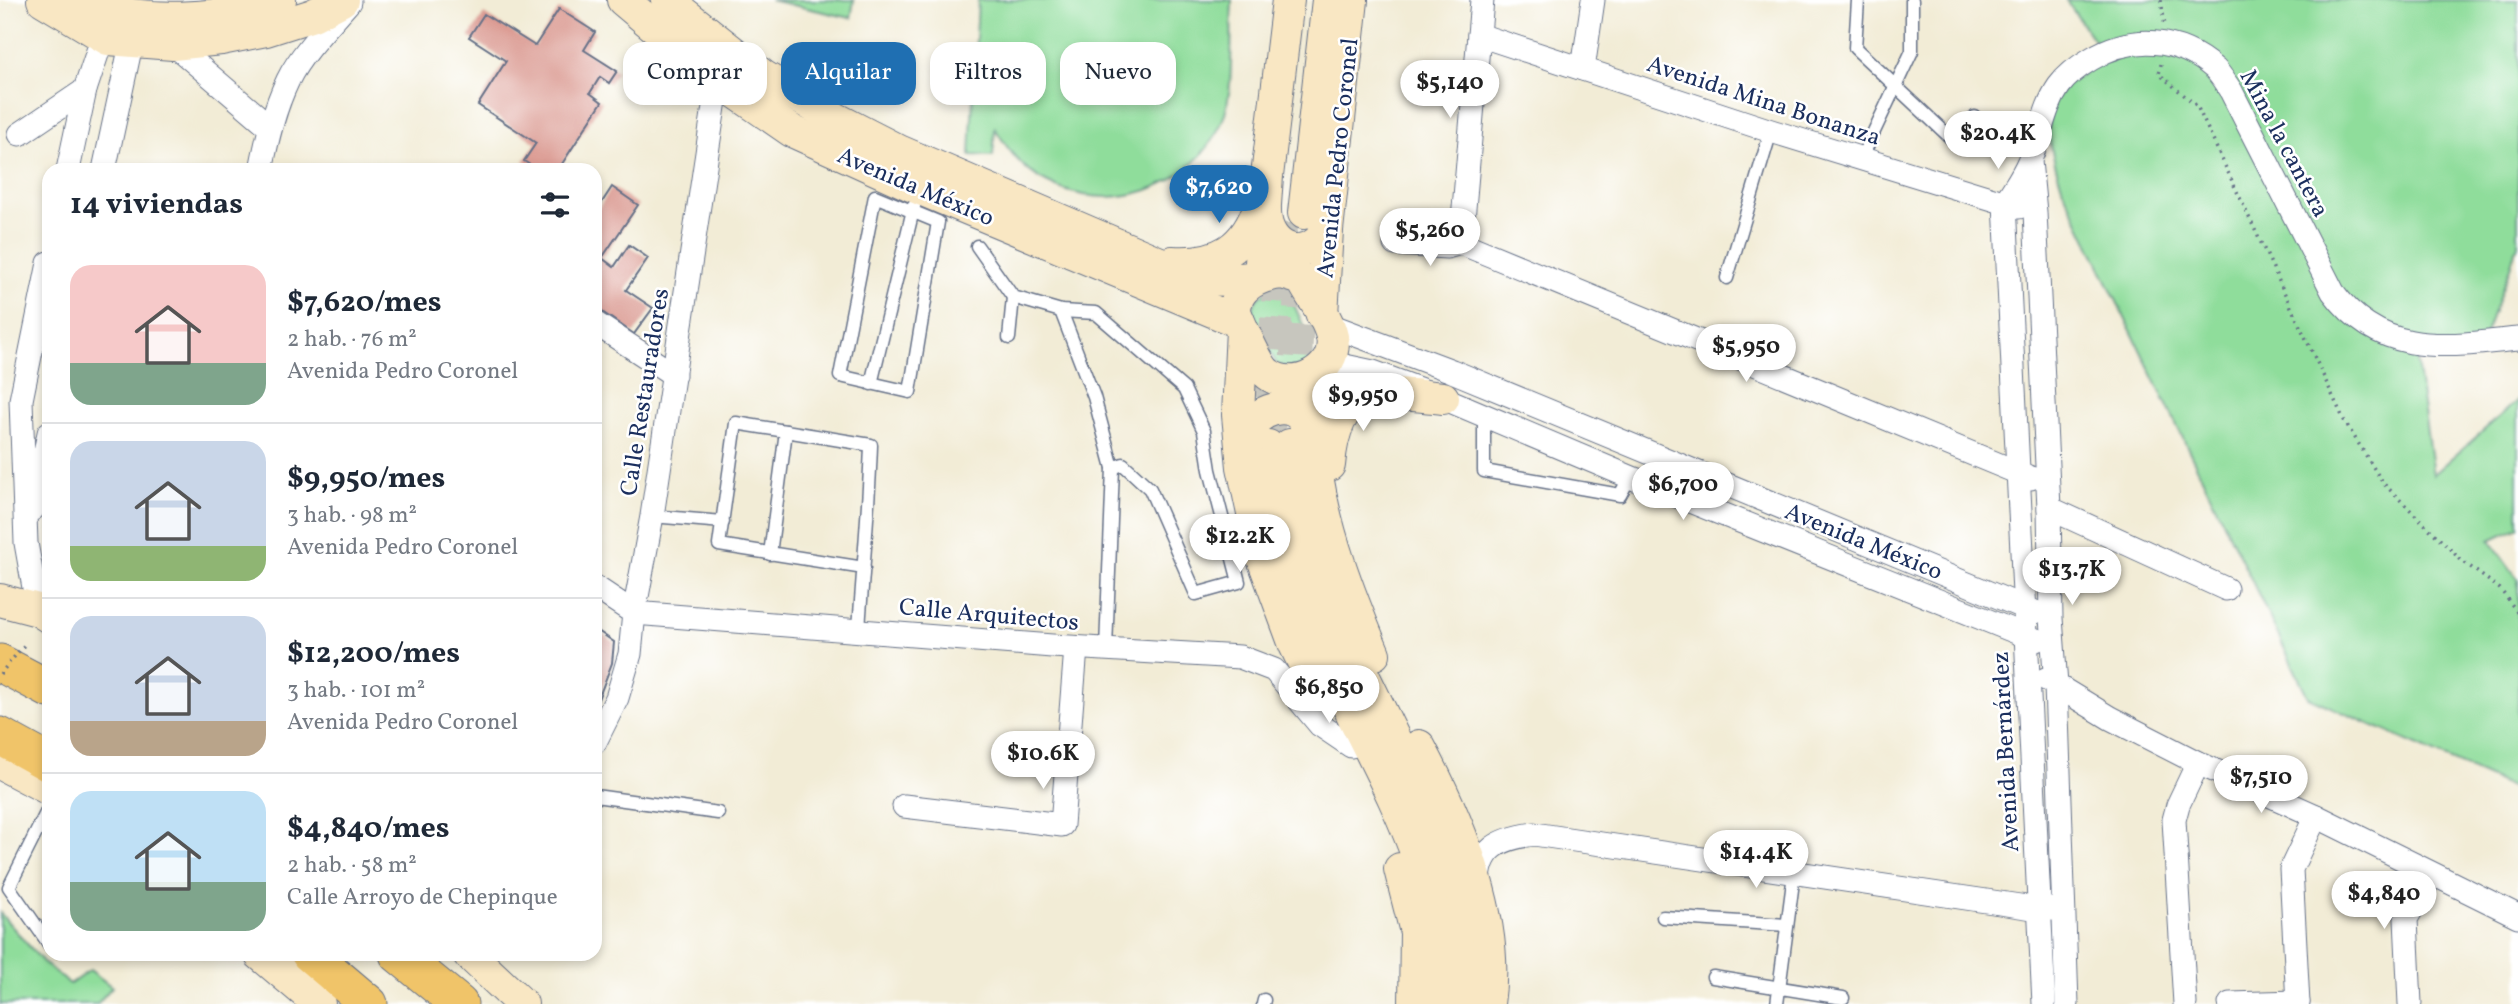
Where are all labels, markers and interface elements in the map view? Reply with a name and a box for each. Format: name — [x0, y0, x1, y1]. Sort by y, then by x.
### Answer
street label: Avenida Pedro Coronel — [1309, 36, 1369, 280]
chip: Comprar — [623, 42, 767, 105]
chip: Alquilar — [781, 42, 916, 105]
chip: Filtros — [930, 42, 1046, 105]
chip: Nuevo — [1060, 42, 1176, 105]
street label: Avenida Mina Bonanza — [1642, 48, 1885, 156]
pin: $5,140 — [1393, 60, 1507, 120]
street label: Mina la cantera — [2230, 64, 2337, 224]
text: $5,140 — [1416, 67, 1484, 99]
pin: $20.4K — [1941, 111, 2055, 171]
text: $20.4K — [1960, 118, 2036, 150]
street label: Avenida México — [831, 139, 999, 236]
pin: $7,620 — [1162, 166, 1276, 225]
text: $7,620 — [1186, 172, 1252, 204]
text: 14 viviendas — [70, 184, 243, 226]
icon: filters — [536, 186, 574, 224]
pin: $5,260 — [1373, 208, 1487, 268]
text: $5,260 — [1395, 215, 1465, 247]
text: $7,620/mes — [287, 282, 442, 324]
street label: Calle Restauradores — [613, 286, 679, 499]
icon: home — [126, 293, 210, 377]
text: 2 hab. · 76 m² — [287, 324, 417, 356]
pin: $5,950 — [1689, 324, 1803, 384]
text: $5,950 — [1712, 331, 1780, 363]
text: Avenida Pedro Coronel — [287, 356, 518, 388]
pin: $9,950 — [1306, 374, 1420, 433]
text: $9,950 — [1328, 380, 1398, 412]
text: $9,950/mes — [287, 458, 445, 500]
pin: $6,700 — [1626, 462, 1740, 522]
icon: home — [126, 469, 210, 553]
text: $6,700 — [1648, 469, 1718, 501]
street label: Avenida México — [1779, 496, 1947, 590]
text: 3 hab. · 98 m² — [287, 500, 417, 532]
pin: $12.2K — [1183, 514, 1297, 574]
text: $12.2K — [1205, 521, 1275, 553]
text: Avenida Pedro Coronel — [287, 532, 518, 564]
pin: $13.7K — [2015, 548, 2129, 607]
text: $13.7K — [2038, 554, 2106, 586]
street label: Calle Arquitectos — [897, 591, 1080, 641]
text: $12,200/mes — [287, 633, 460, 675]
icon: home — [126, 644, 210, 728]
street label: Avenida Bernárdez — [1985, 651, 2029, 853]
pin: $6,850 — [1272, 666, 1386, 725]
text: $6,850 — [1294, 672, 1364, 704]
text: 3 hab. · 101 m² — [287, 675, 425, 707]
text: Avenida Pedro Coronel — [287, 707, 518, 739]
pin: $10.6K — [986, 732, 1100, 791]
text: $10.6K — [1007, 738, 1079, 770]
pin: $7,510 — [2204, 756, 2318, 815]
text: $7,510 — [2230, 762, 2292, 794]
text: $4,840/mes — [287, 808, 450, 850]
icon: home — [126, 819, 210, 903]
pin: $14.4K — [1699, 830, 1813, 890]
text: $14.4K — [1719, 837, 1793, 869]
text: 2 hab. · 58 m² — [287, 850, 417, 882]
pin: $4,840 — [2327, 872, 2441, 931]
text: $4,840 — [2347, 878, 2421, 910]
text: Calle Arroyo de Chepinque — [287, 882, 558, 914]

